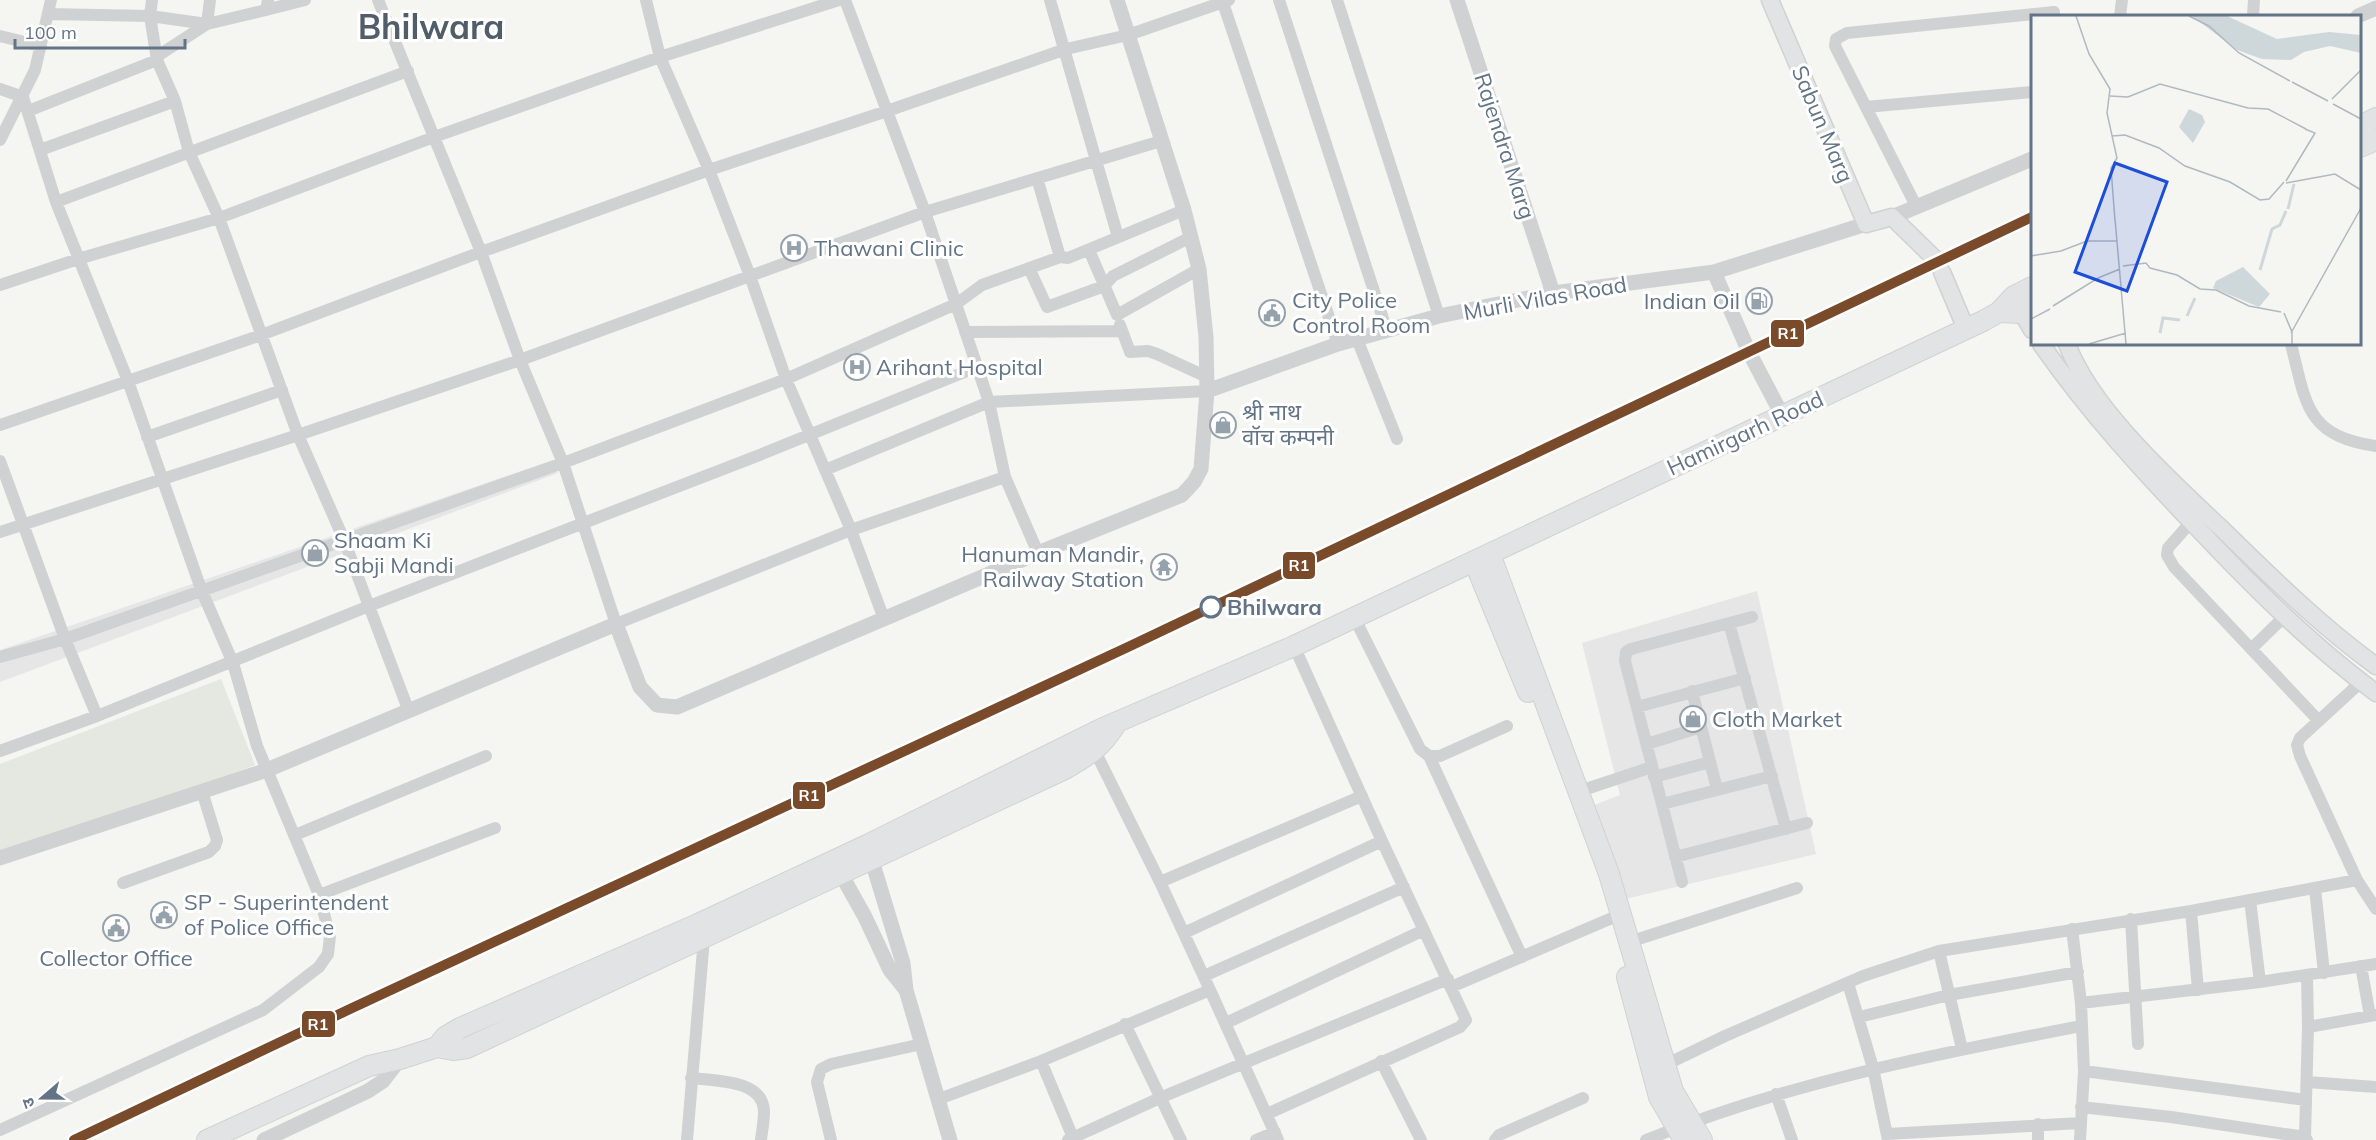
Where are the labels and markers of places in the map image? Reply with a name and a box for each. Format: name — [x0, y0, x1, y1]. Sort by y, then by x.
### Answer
hospital icon: Thawani Clinic — [779, 233, 809, 263]
place label: Thawani Clinic — [814, 234, 964, 262]
place label: City Police Control Room — [1292, 286, 1430, 339]
fuel station icon: Indian Oil — [1744, 286, 1774, 316]
place label: Indian Oil — [1644, 287, 1740, 315]
public building icon: City Police Control Room — [1257, 298, 1287, 328]
hospital icon: Arihant Hospital — [842, 352, 872, 382]
place label: Arihant Hospital — [876, 353, 1043, 381]
place label: श्री नाथ वॉच कम्पनी — [1242, 398, 1334, 451]
shop icon: श्री नाथ वॉच कम्पनी — [1208, 410, 1238, 440]
place label: Shaam Ki Sabji Mandi — [334, 526, 454, 579]
shop icon: Shaam Ki Sabji Mandi — [300, 538, 330, 568]
place label: Hanuman Mandir, Railway Station — [961, 540, 1144, 593]
temple icon: Hanuman Mandir, Railway Station — [1149, 552, 1179, 582]
place label: Bhilwara — [1227, 593, 1322, 621]
marker: Bhilwara — [1200, 596, 1222, 618]
shop icon: Cloth Market — [1678, 704, 1708, 734]
place label: Cloth Market — [1712, 705, 1842, 733]
place label: SP - Superintendent of Police Office — [184, 888, 389, 941]
public building icon: SP - Superintendent of Police Office — [149, 900, 179, 930]
public building icon: Collector Office — [101, 913, 131, 943]
place label: Collector Office — [39, 944, 193, 972]

